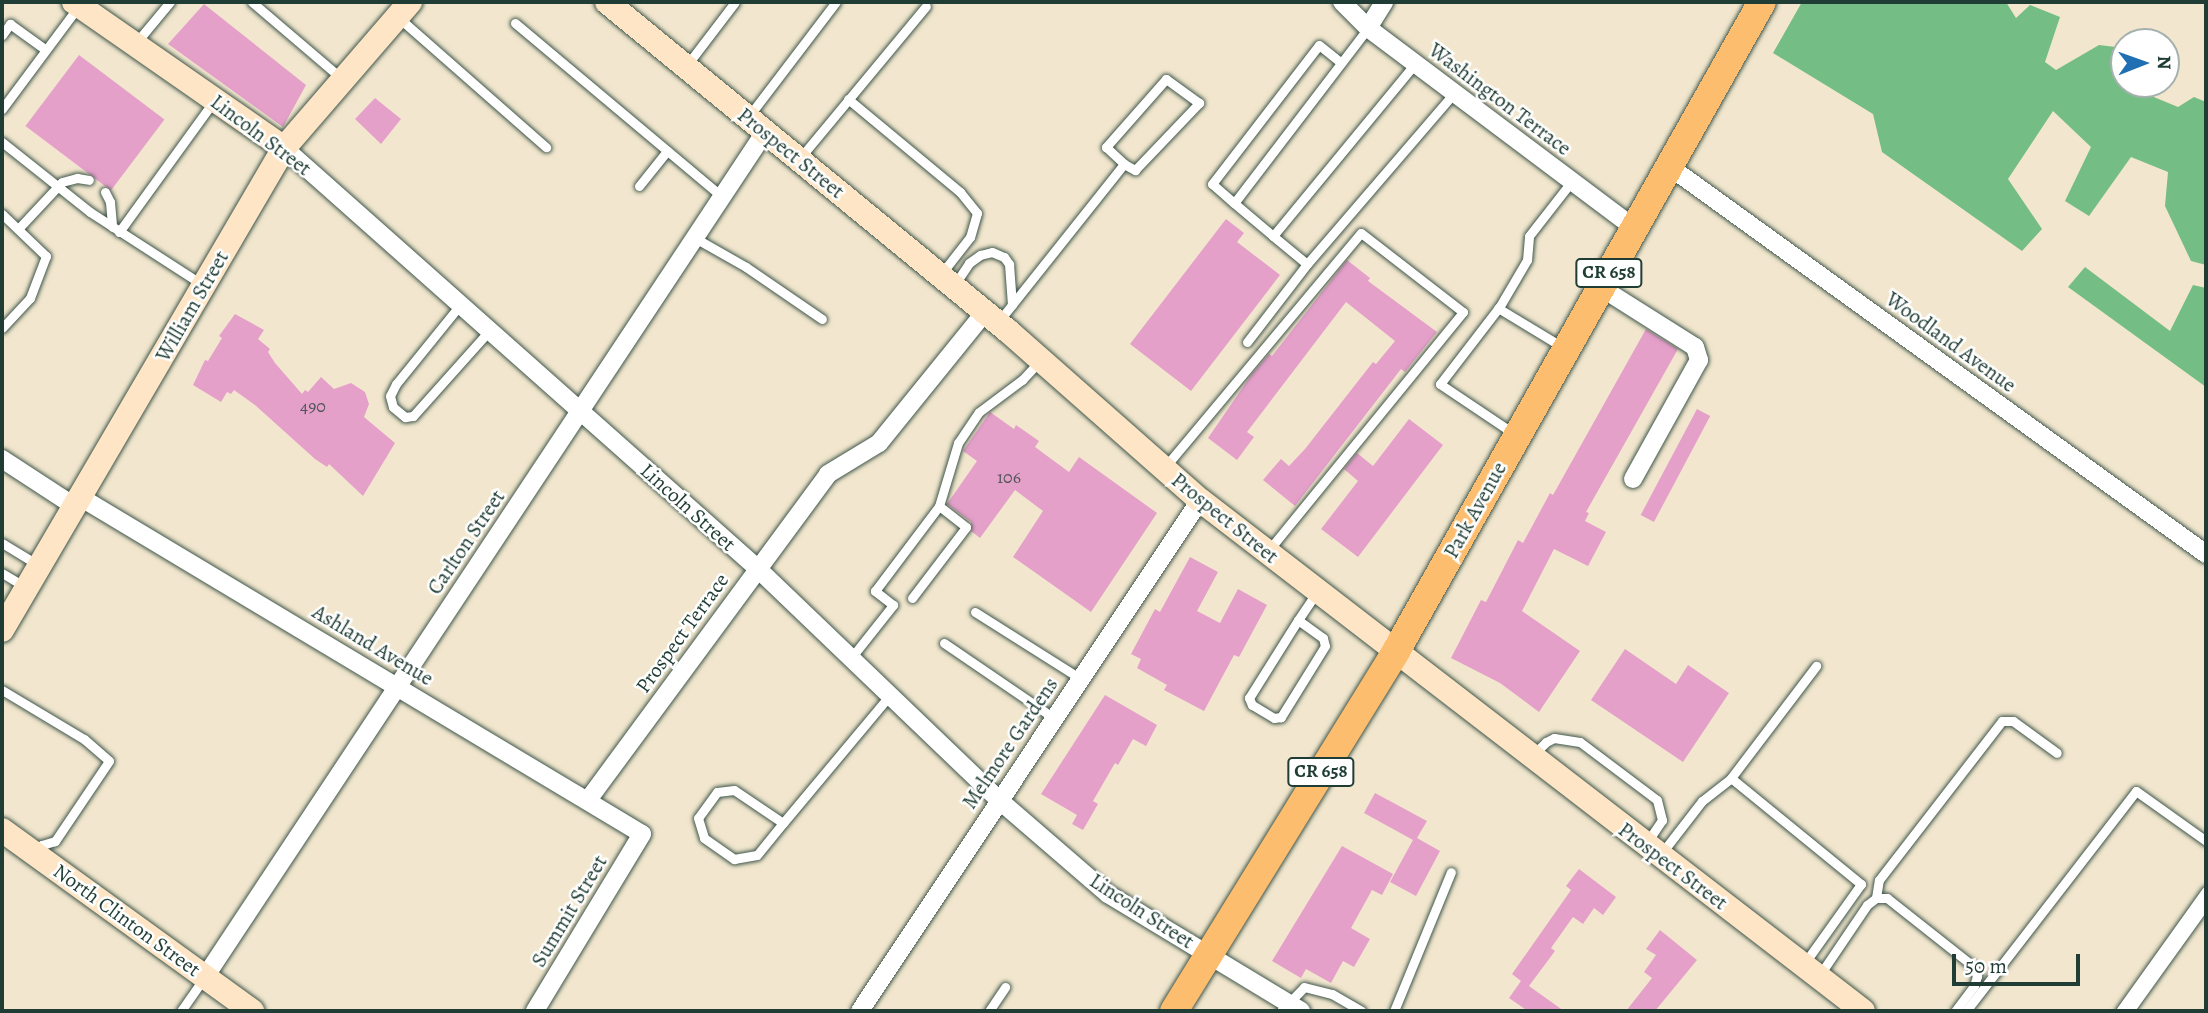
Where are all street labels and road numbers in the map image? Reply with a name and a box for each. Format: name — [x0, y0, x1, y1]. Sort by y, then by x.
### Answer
street label: Washington Terrace — [1424, 37, 1576, 161]
street label: Lincoln Street — [206, 89, 316, 181]
street label: Prospect Street — [732, 102, 850, 204]
street label: William Street — [150, 246, 234, 366]
road number: CR 658 — [1574, 258, 1644, 288]
street label: Woodland Avenue — [1881, 286, 2021, 398]
street label: Park Avenue — [1438, 457, 1512, 563]
street label: Lincoln Street — [635, 458, 741, 556]
street label: Prospect Street — [1166, 467, 1284, 569]
street label: Carlton Street — [422, 485, 510, 599]
street label: Prospect Terrace — [630, 568, 734, 698]
street label: Ashland Avenue — [308, 599, 438, 691]
street label: Melmore Gardens — [957, 672, 1063, 814]
road number: CR 658 — [1286, 757, 1356, 788]
street label: Prospect Street — [1613, 817, 1733, 915]
street label: Summit Street — [526, 850, 612, 972]
street label: North Clinton Street — [48, 858, 206, 982]
street label: Lincoln Street — [1085, 868, 1199, 954]

